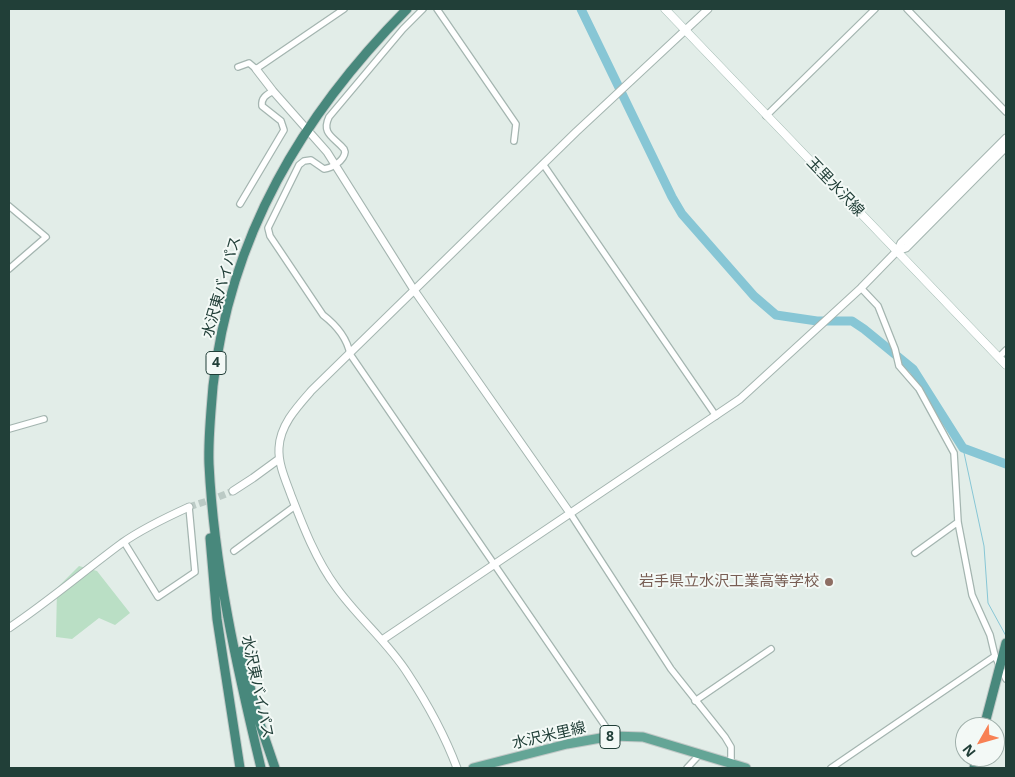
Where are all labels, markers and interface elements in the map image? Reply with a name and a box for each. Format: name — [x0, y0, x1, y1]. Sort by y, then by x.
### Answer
street label: 玉里水沢線 — [802, 154, 868, 220]
street label: 水沢東バイパス — [199, 234, 245, 340]
road number: 4 — [206, 352, 226, 374]
place label: 岩手県立水沢工業高等学校 — [639, 573, 819, 591]
marker: 岩手県立水沢工業高等学校 — [823, 576, 835, 588]
street label: 水沢東バイパス — [237, 634, 277, 740]
north arrow — [955, 717, 1005, 767]
street label: 水沢米里線 — [510, 719, 588, 753]
road number: 8 — [600, 726, 620, 749]
text: N — [958, 741, 980, 761]

